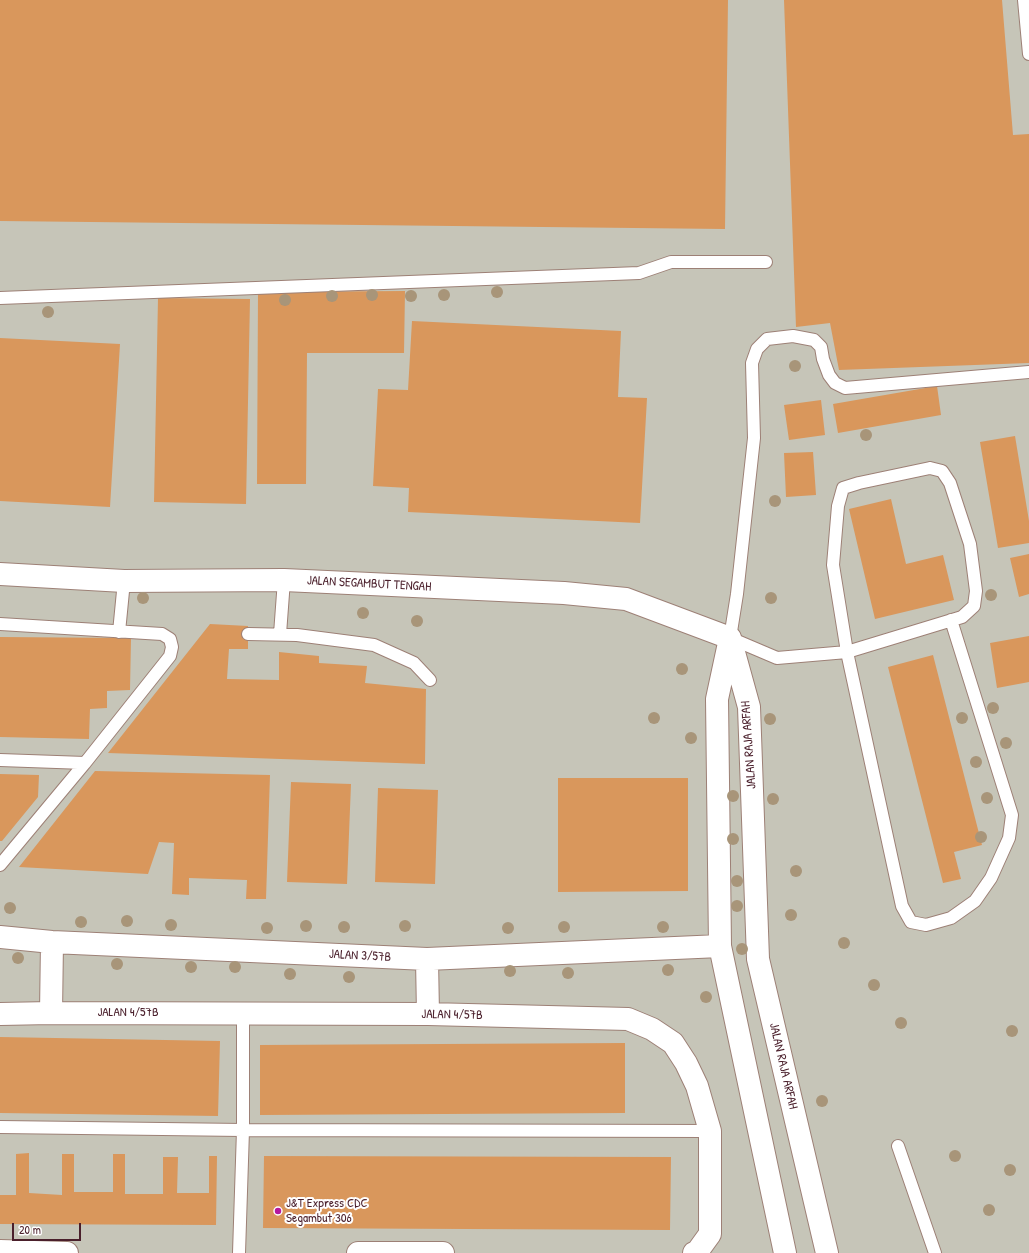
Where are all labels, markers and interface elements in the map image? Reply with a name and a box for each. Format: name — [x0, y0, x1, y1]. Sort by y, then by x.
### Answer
street label: JALAN SEGAMBUT TENGAH — [306, 573, 432, 595]
street label: JALAN RAJA ARFAH — [738, 700, 760, 790]
street label: JALAN 3/57B — [329, 947, 391, 965]
street label: JALAN 4/57B — [97, 1005, 159, 1021]
street label: JALAN 4/57B — [421, 1007, 483, 1023]
street label: JALAN RAJA ARFAH — [765, 1021, 801, 1111]
place label: J&T Express CDC Segambut 306 — [286, 1196, 368, 1227]
marker: J&T Express CDC Segambut 306 — [273, 1206, 283, 1216]
scale bar — [14, 1215, 83, 1241]
text: 20 m — [19, 1221, 41, 1238]

